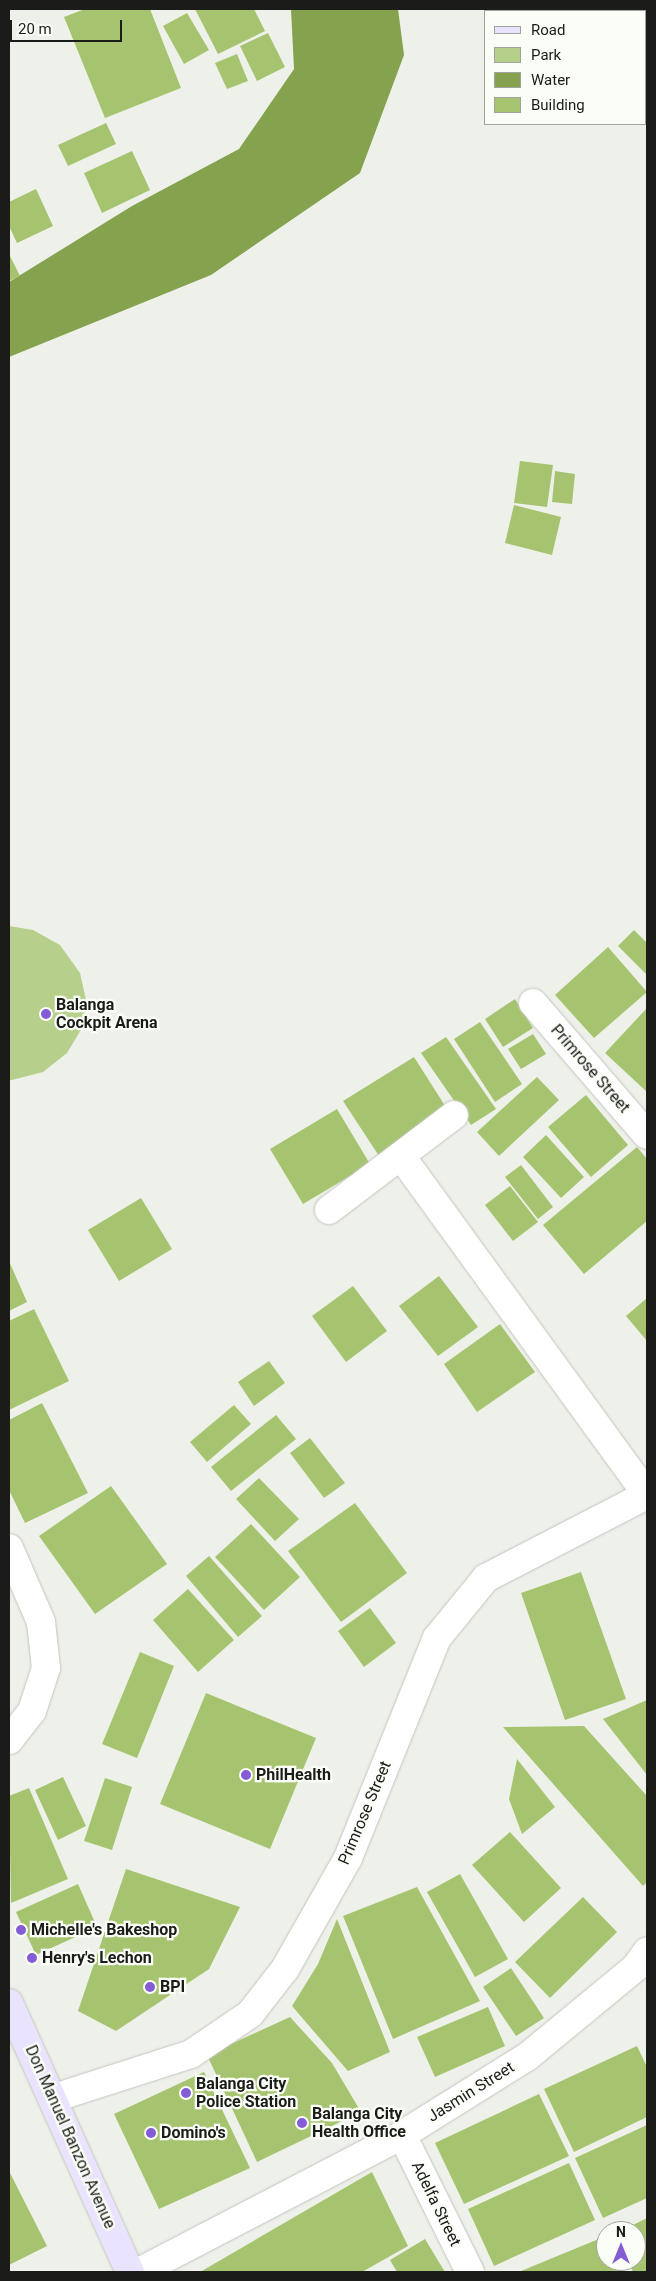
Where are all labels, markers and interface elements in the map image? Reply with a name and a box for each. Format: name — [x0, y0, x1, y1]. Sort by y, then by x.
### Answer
scale bar — [12, 10, 125, 42]
legend — [483, 10, 646, 125]
text: 20 m — [18, 20, 52, 38]
text: Road — [531, 21, 565, 39]
text: Park — [531, 46, 561, 64]
text: Water — [531, 71, 570, 89]
text: Building — [531, 96, 585, 114]
place label: Balanga Cockpit Arena — [56, 995, 158, 1033]
marker: Balanga Cockpit Arena — [40, 1008, 52, 1020]
street label: Primrose Street — [546, 1021, 634, 1117]
street label: Primrose Street — [335, 1758, 395, 1868]
place label: PhilHealth — [256, 1765, 331, 1785]
marker: PhilHealth — [240, 1769, 252, 1781]
place label: Michelle's Bakeshop — [31, 1920, 177, 1940]
marker: Michelle's Bakeshop — [15, 1924, 27, 1936]
place label: Henry's Lechon — [42, 1948, 152, 1968]
marker: Henry's Lechon — [26, 1952, 38, 1964]
place label: BPI — [160, 1977, 185, 1997]
marker: BPI — [144, 1981, 156, 1993]
street label: Don Manuel Banzon Avenue — [21, 2042, 119, 2232]
street label: Jasmin Street — [424, 2058, 518, 2126]
place label: Balanga City Police Station — [196, 2074, 296, 2112]
marker: Balanga City Police Station — [180, 2087, 192, 2099]
place label: Balanga City Health Office — [312, 2104, 406, 2142]
marker: Balanga City Health Office — [296, 2117, 308, 2129]
place label: Domino's — [161, 2123, 226, 2143]
marker: Domino's — [145, 2127, 157, 2139]
street label: Adelfa Street — [407, 2158, 465, 2250]
north arrow — [596, 2221, 646, 2271]
text: N — [616, 2224, 626, 2240]

